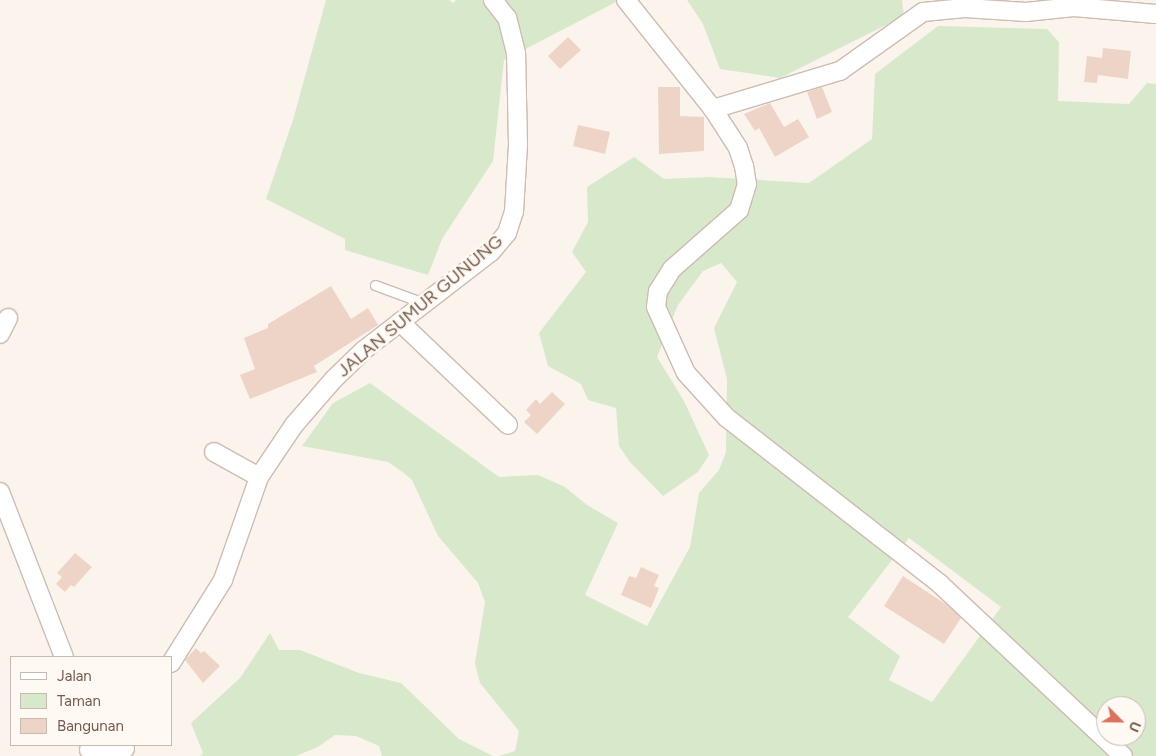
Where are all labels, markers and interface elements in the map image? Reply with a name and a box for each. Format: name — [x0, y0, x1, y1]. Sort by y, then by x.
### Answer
street label: JALAN SUMUR GUNUNG — [333, 230, 507, 382]
legend — [10, 656, 172, 746]
text: Jalan — [57, 667, 92, 685]
text: Taman — [57, 692, 101, 710]
north arrow — [1096, 696, 1146, 746]
text: Bangunan — [57, 717, 124, 735]
text: U — [1125, 719, 1144, 735]

